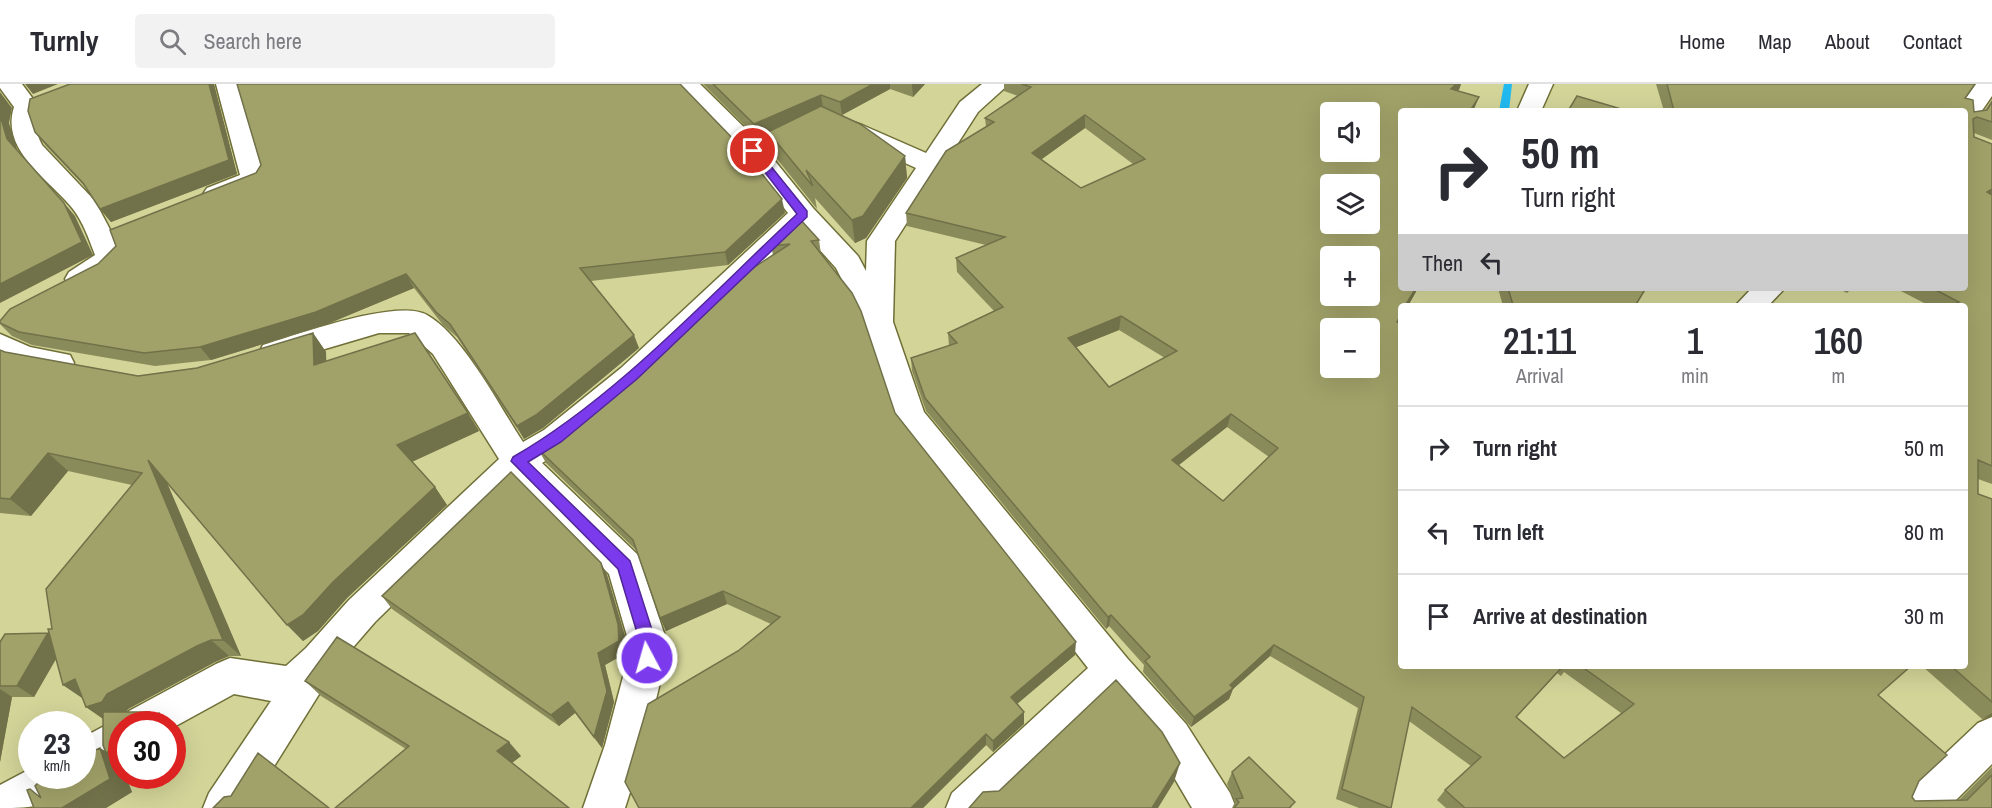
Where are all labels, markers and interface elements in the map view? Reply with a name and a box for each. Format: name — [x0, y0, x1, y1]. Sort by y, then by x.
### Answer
search box — [135, 14, 555, 68]
text: Turnly — [30, 22, 99, 60]
icon: search — [156, 25, 189, 58]
text: Search here — [204, 26, 302, 56]
text: Home — [1679, 27, 1725, 56]
text: Map — [1758, 27, 1792, 56]
text: About — [1825, 27, 1870, 56]
text: Contact — [1903, 27, 1962, 56]
map controls — [1320, 102, 1380, 378]
button: sound — [1320, 102, 1380, 162]
pin — [727, 125, 778, 176]
text: 50 m — [1521, 125, 1600, 181]
icon: right — [1422, 132, 1500, 210]
icon: arrive — [736, 134, 769, 167]
button: layers — [1320, 174, 1380, 234]
text: Turn right — [1521, 179, 1615, 215]
button: + — [1320, 246, 1380, 306]
icon: left — [1475, 246, 1508, 279]
text: Then — [1422, 248, 1463, 278]
text: 21:11 — [1503, 317, 1576, 365]
text: 1 — [1687, 317, 1703, 365]
text: 160 — [1814, 317, 1863, 365]
button: − — [1320, 318, 1380, 378]
text: Arrival — [1516, 362, 1563, 389]
text: min — [1681, 362, 1709, 389]
text: m — [1831, 362, 1845, 389]
icon: right — [1422, 432, 1455, 465]
text: Turn right — [1473, 433, 1557, 463]
text: 50 m — [1904, 433, 1944, 463]
icon: left — [1422, 516, 1455, 549]
text: Turn left — [1473, 517, 1544, 547]
text: 80 m — [1904, 517, 1944, 547]
icon: arrive — [1422, 600, 1455, 633]
text: Arrive at destination — [1473, 601, 1647, 631]
text: 30 m — [1904, 601, 1944, 631]
position arrow — [615, 626, 679, 690]
speed limit sign: 30 — [108, 711, 186, 789]
text: 23 — [43, 723, 71, 763]
text: km/h — [44, 755, 70, 776]

